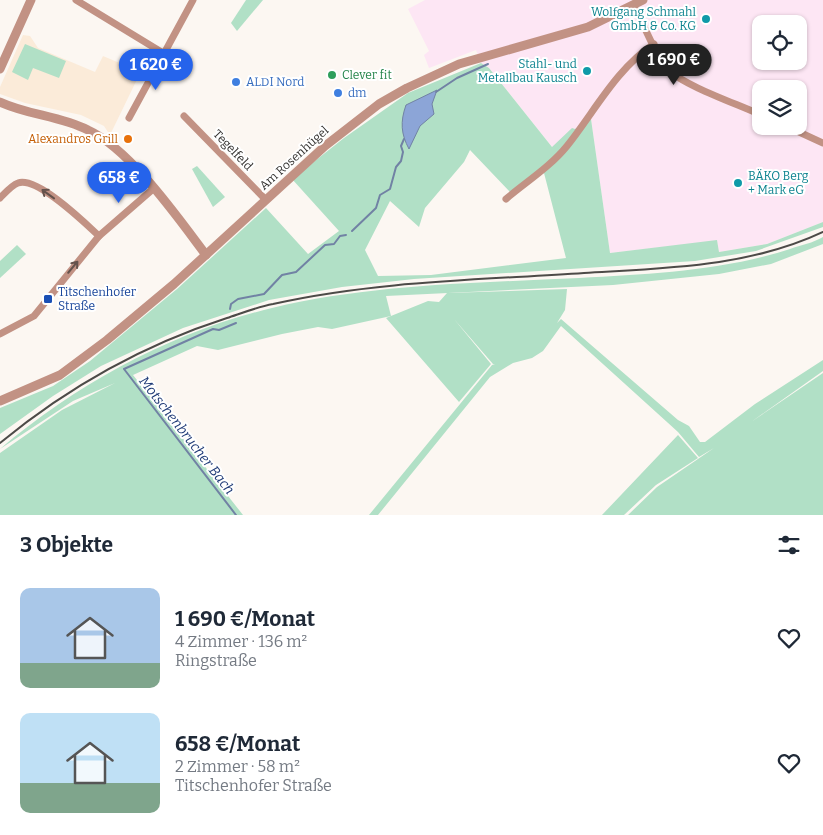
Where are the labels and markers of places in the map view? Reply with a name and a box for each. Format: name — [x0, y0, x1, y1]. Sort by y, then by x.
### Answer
place label: Wolfgang Schmahl GmbH & Co. KG — [591, 5, 697, 33]
marker: Wolfgang Schmahl GmbH & Co. KG — [700, 13, 712, 25]
pin: 1 690 € — [628, 44, 720, 86]
pin: 1 620 € — [110, 48, 202, 91]
place label: Stahl- und Metallbau Kausch — [478, 57, 578, 85]
marker: Stahl- und Metallbau Kausch — [581, 65, 593, 77]
place label: Clever fit — [342, 68, 392, 82]
marker: Clever fit — [326, 69, 338, 81]
place label: ALDI Nord — [246, 75, 304, 89]
marker: ALDI Nord — [230, 76, 242, 88]
place label: dm — [348, 86, 367, 100]
marker: dm — [332, 87, 344, 99]
place label: Alexandros Grill — [28, 132, 119, 146]
marker: Alexandros Grill — [122, 133, 134, 145]
pin: 658 € — [84, 162, 154, 204]
place label: BÄKO Berg + Mark eG — [748, 168, 809, 197]
marker: BÄKO Berg + Mark eG — [732, 177, 744, 189]
place label: Titschenhofer Straße — [58, 285, 137, 313]
marker: Titschenhofer Straße — [42, 293, 54, 305]

